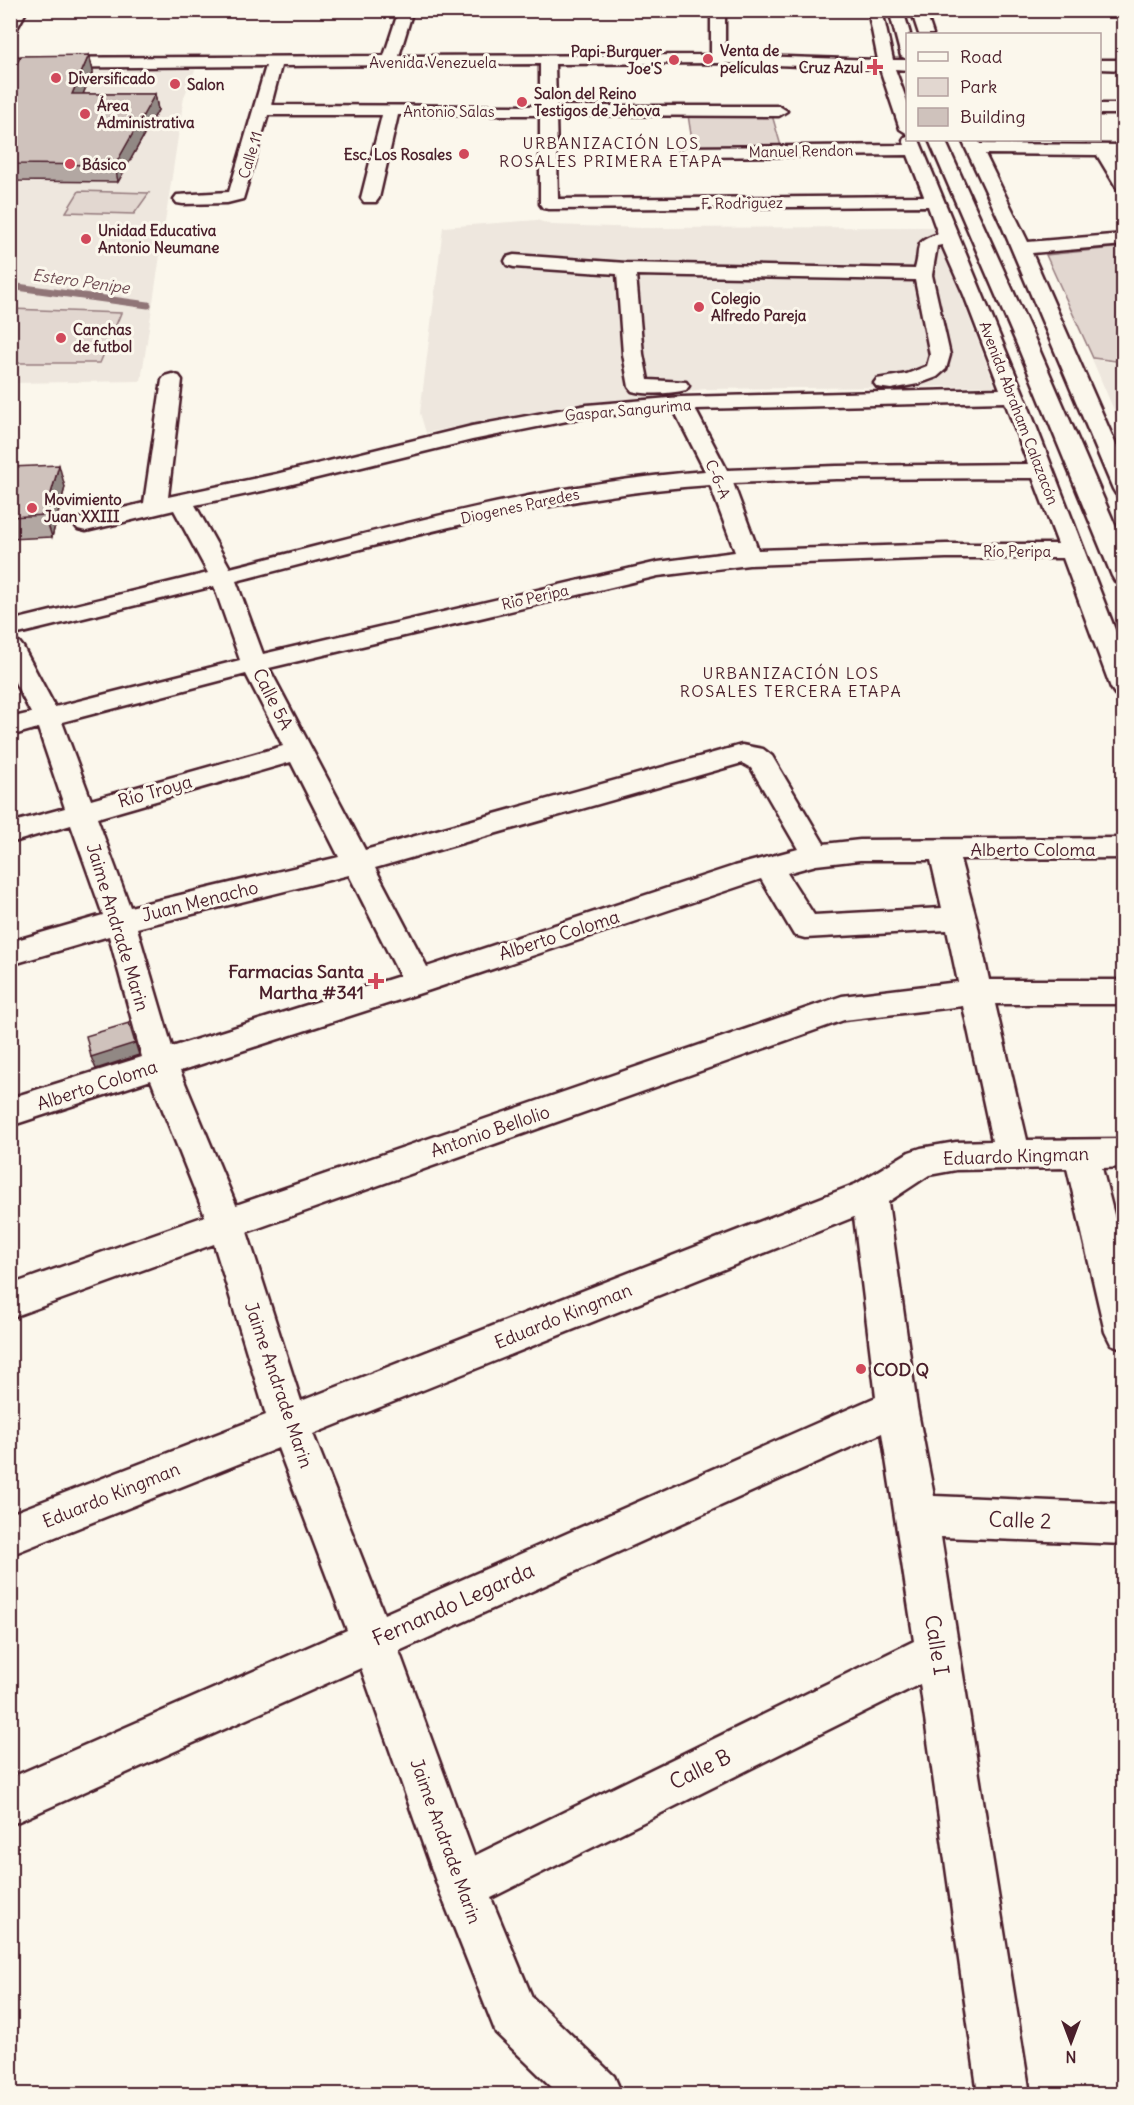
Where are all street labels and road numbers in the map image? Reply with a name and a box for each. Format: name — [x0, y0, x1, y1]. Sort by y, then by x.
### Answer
street label: Avenida Venezuela — [369, 53, 497, 72]
street label: Antonio Salas — [403, 102, 495, 121]
street label: Calle 11 — [234, 129, 266, 181]
street label: Manuel Rendon — [748, 141, 854, 161]
street label: F. Rodriguez — [701, 193, 783, 213]
street label: Avenida Abraham Calazacón — [975, 319, 1063, 508]
street label: Gaspar Sangurima — [564, 395, 692, 425]
street label: C-6-A — [701, 457, 735, 502]
street label: Diogenes Paredes — [459, 484, 581, 528]
street label: Río Peripa — [983, 542, 1051, 561]
street label: Río Peripa — [500, 580, 571, 614]
street label: Calle 5A — [248, 664, 298, 734]
street label: Río Troya — [115, 769, 195, 813]
street label: Alberto Coloma — [970, 838, 1096, 861]
street label: Jaime Andrade Marin — [82, 840, 154, 1014]
street label: Juan Menacho — [139, 875, 261, 927]
street label: Alberto Coloma — [496, 905, 622, 965]
street label: Alberto Coloma — [34, 1055, 160, 1115]
street label: Antonio Bellolio — [427, 1100, 553, 1162]
street label: Eduardo Kingman — [943, 1142, 1089, 1170]
street label: Eduardo Kingman — [491, 1278, 635, 1354]
street label: Jaime Andrade Marin — [240, 1299, 318, 1471]
street label: Eduardo Kingman — [39, 1457, 183, 1533]
street label: Calle 2 — [988, 1505, 1052, 1535]
street label: Fernando Legarda — [368, 1556, 538, 1652]
street label: Calle I — [919, 1613, 955, 1677]
street label: Calle B — [665, 1743, 735, 1795]
street label: Jaime Andrade Marin — [405, 1755, 487, 1927]

